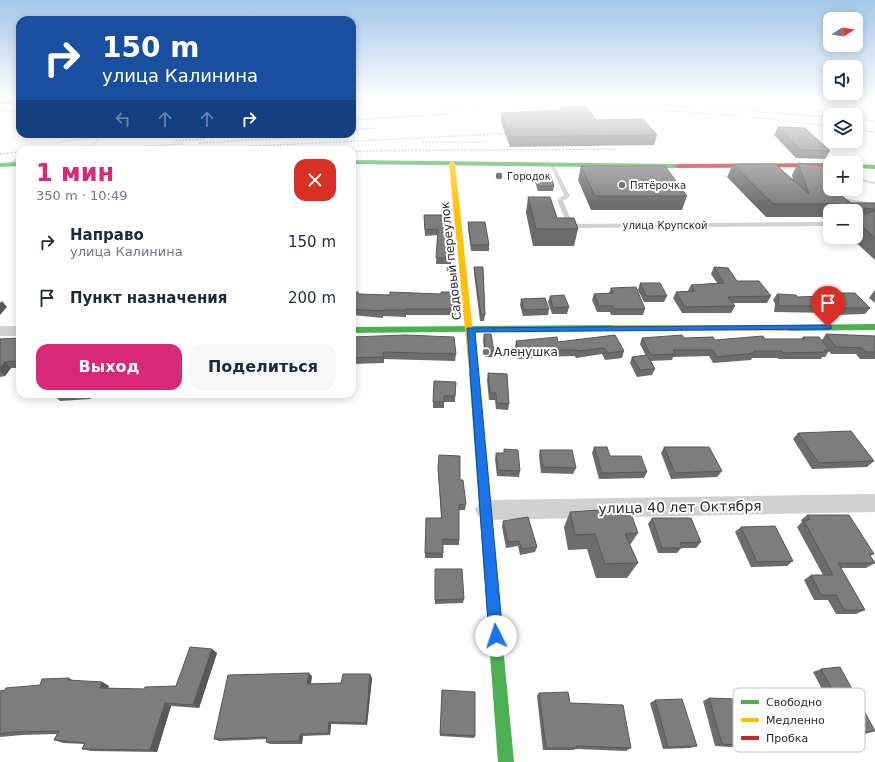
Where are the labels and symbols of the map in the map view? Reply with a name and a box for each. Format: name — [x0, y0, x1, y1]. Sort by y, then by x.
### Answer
north arrow — [823, 12, 863, 52]
marker: Городок — [494, 171, 504, 181]
place label: Городок — [507, 171, 551, 182]
marker: Пятёрочка — [617, 180, 627, 190]
place label: Пятёрочка — [630, 180, 686, 191]
street label: Садовый переулок — [438, 201, 464, 321]
street label: улица Крупской — [623, 220, 707, 231]
pin — [811, 286, 845, 327]
place label: Аленушка — [494, 345, 558, 359]
marker: Аленушка — [481, 347, 491, 357]
street label: улица 40 лет Октября — [598, 498, 762, 516]
position arrow — [475, 615, 517, 657]
legend — [733, 688, 865, 752]
text: Свободно — [766, 696, 822, 709]
text: Медленно — [766, 714, 825, 727]
text: Пробка — [766, 732, 808, 745]

